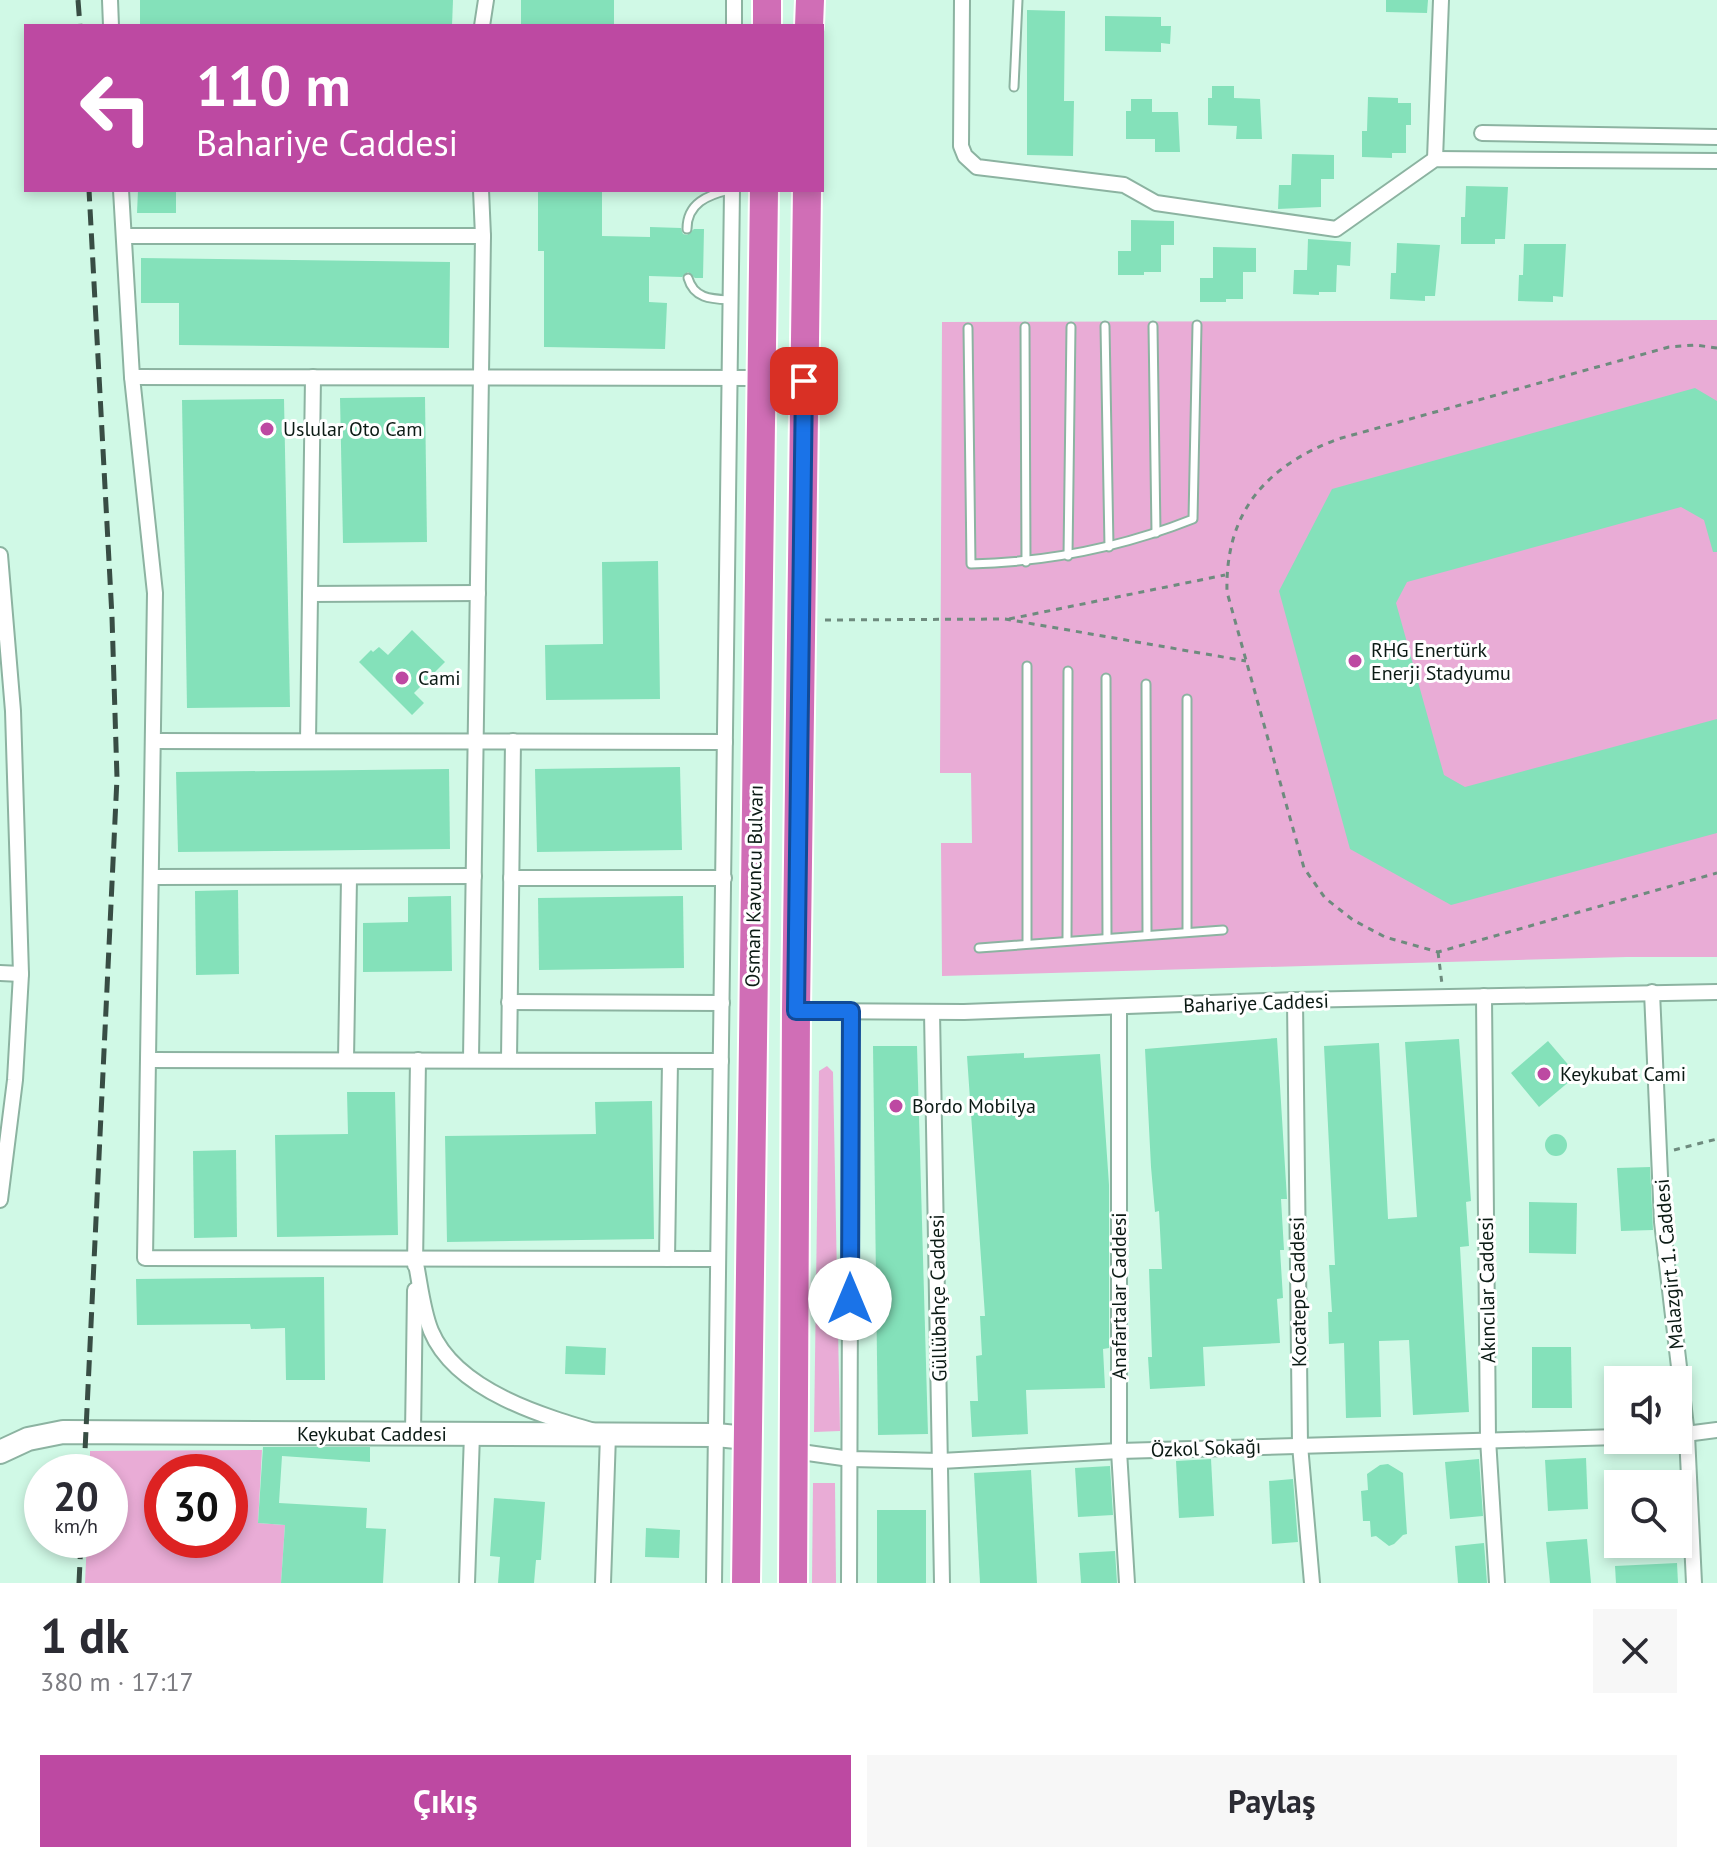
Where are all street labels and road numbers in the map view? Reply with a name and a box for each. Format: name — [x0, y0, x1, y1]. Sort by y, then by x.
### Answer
street label: Osman Kavuncu Bulvarı — [739, 784, 769, 988]
street label: Bahariye Caddesi — [1183, 987, 1329, 1019]
street label: Malazgirt 1. Caddesi — [1649, 1178, 1689, 1350]
street label: Anafartalar Caddesi — [1106, 1212, 1132, 1380]
street label: Güllübahçe Caddesi — [924, 1214, 952, 1382]
street label: Kocatepe Caddesi — [1284, 1217, 1312, 1367]
street label: Akıncılar Caddesi — [1473, 1217, 1501, 1363]
street label: Keykubat Caddesi — [297, 1421, 447, 1447]
street label: Özkol Sokağı — [1150, 1433, 1262, 1463]

